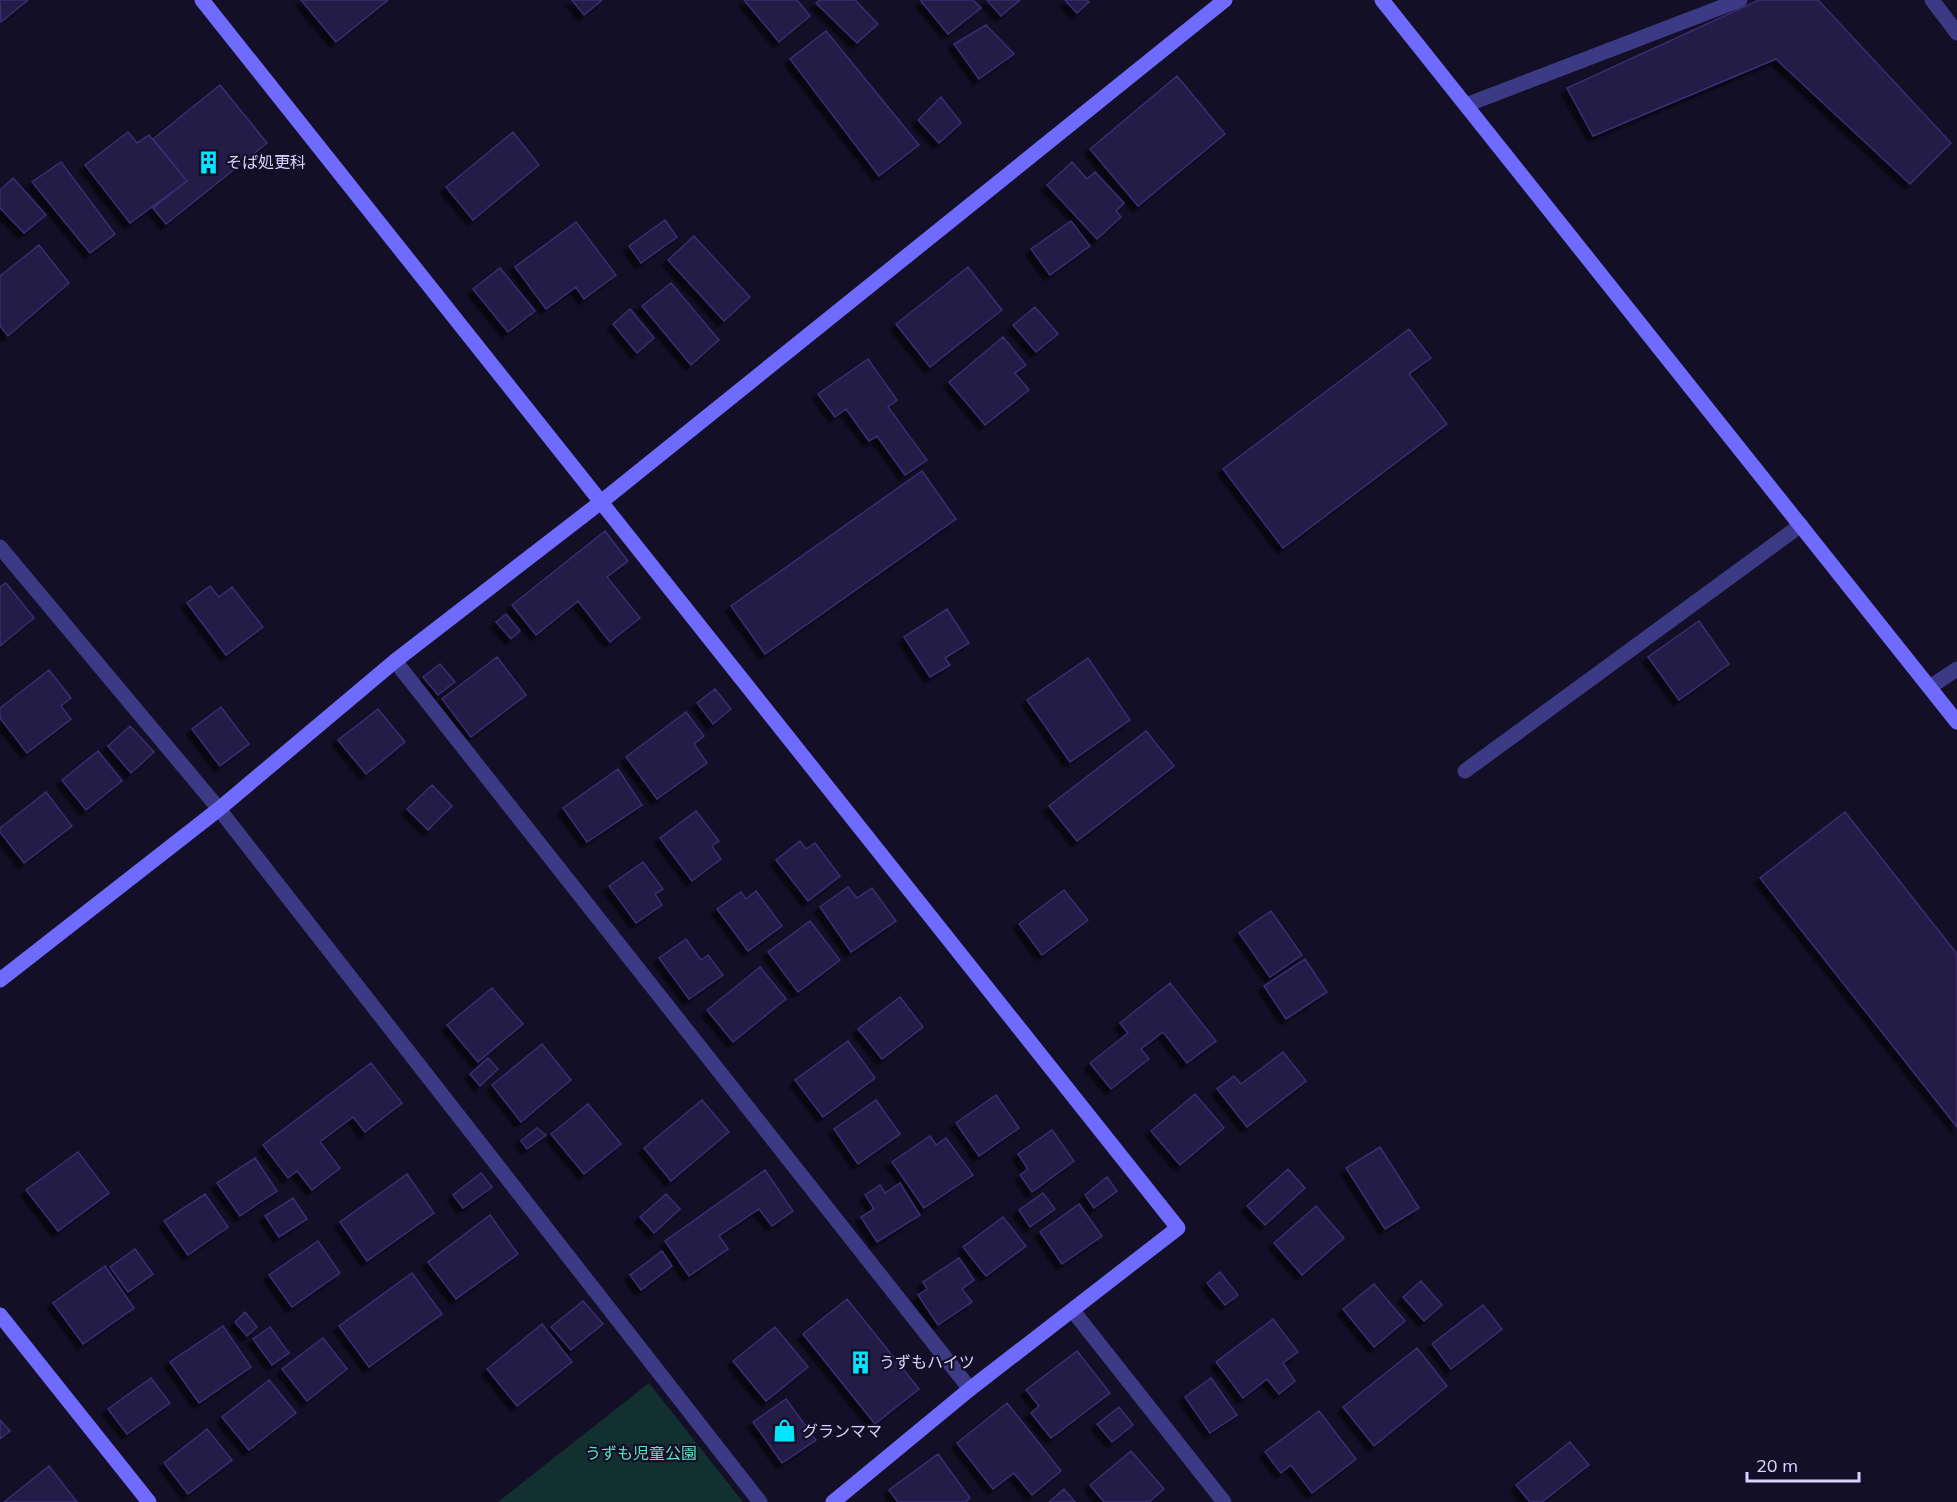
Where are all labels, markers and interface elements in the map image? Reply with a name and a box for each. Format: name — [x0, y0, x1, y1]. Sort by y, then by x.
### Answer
building icon: そば処更科 — [195, 149, 221, 175]
place label: そば処更科 — [226, 152, 306, 172]
building icon: うずもハイツ — [848, 1349, 874, 1375]
place label: うずもハイツ — [879, 1352, 975, 1372]
shop icon: グランママ — [771, 1418, 797, 1444]
place label: グランママ — [802, 1421, 882, 1441]
park label: うずも児童公園 — [585, 1443, 697, 1463]
scale bar — [1747, 1445, 1860, 1483]
text: 20 m — [1756, 1454, 1798, 1477]

